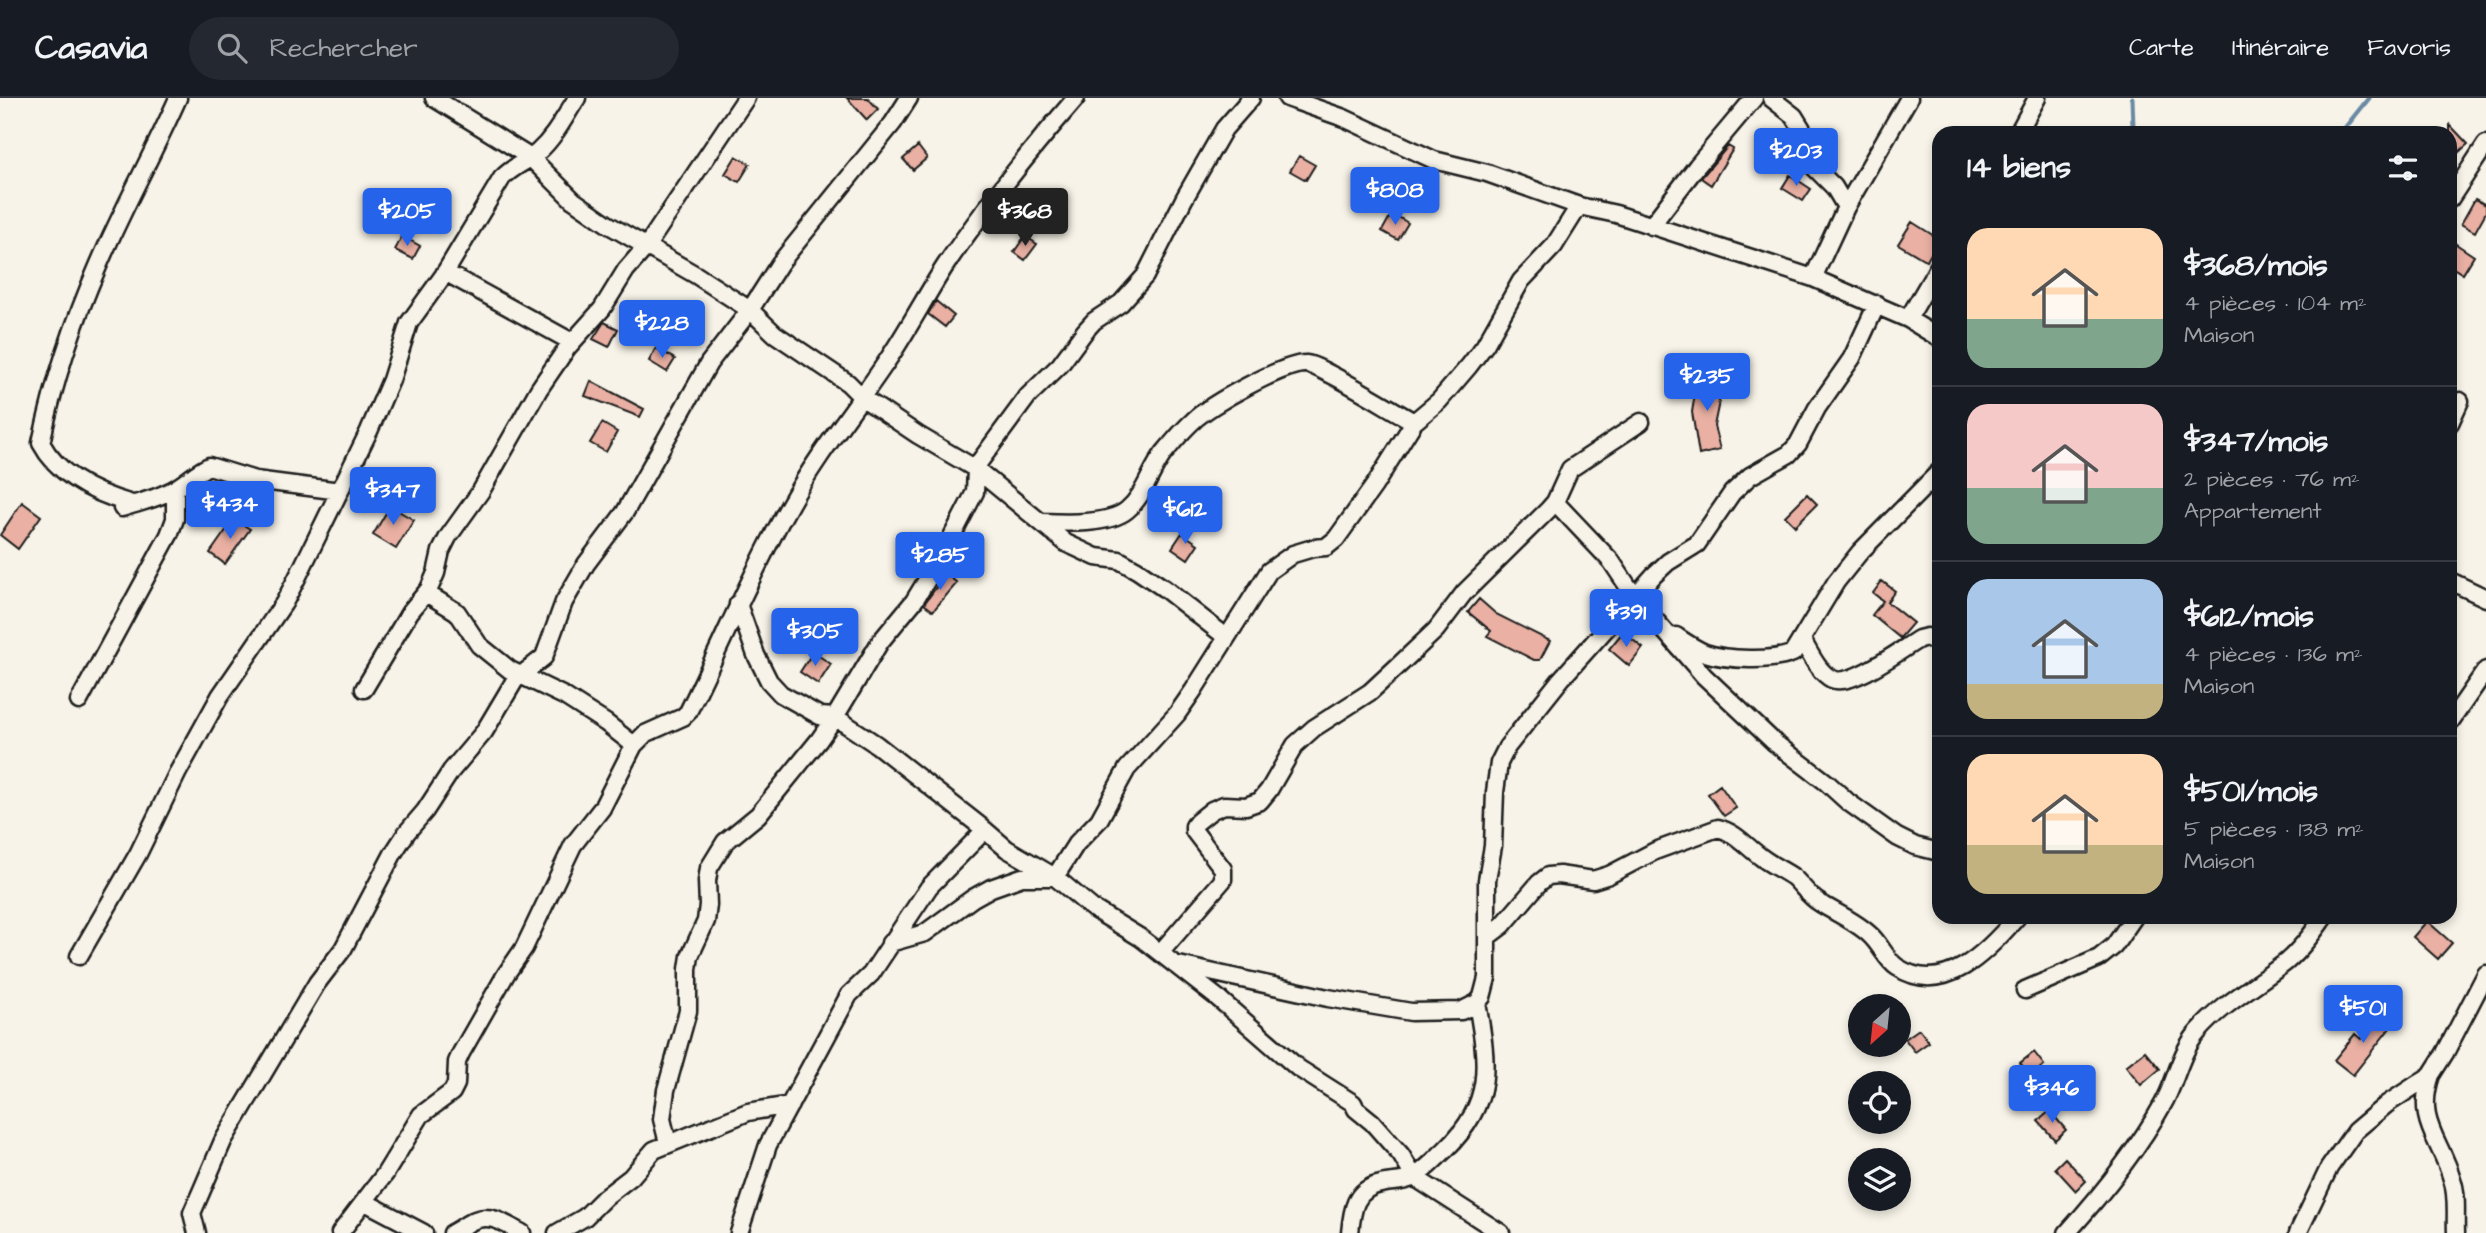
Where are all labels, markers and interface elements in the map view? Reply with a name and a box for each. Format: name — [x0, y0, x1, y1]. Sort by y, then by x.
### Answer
search box — [189, 17, 679, 80]
text: Casavia — [35, 25, 147, 71]
icon: search — [213, 29, 251, 67]
text: Rechercher — [269, 30, 417, 66]
text: Carte — [2129, 31, 2194, 65]
text: Itinéraire — [2232, 31, 2329, 65]
text: Favoris — [2367, 31, 2451, 65]
pin: $203 — [1755, 129, 1837, 188]
text: $203 — [1770, 135, 1822, 167]
text: 14 biens — [1967, 147, 2071, 189]
icon: filters — [2384, 149, 2422, 187]
pin: $808 — [1354, 167, 1436, 227]
text: $808 — [1366, 174, 1424, 206]
pin: $205 — [366, 188, 448, 248]
pin: $368 — [984, 188, 1066, 248]
text: $205 — [379, 195, 435, 227]
text: $368 — [998, 195, 1052, 227]
text: $368/mois — [2184, 245, 2328, 287]
icon: home — [2023, 256, 2107, 340]
text: 4 pièces · 104 m² — [2184, 287, 2367, 319]
pin: $228 — [621, 300, 703, 360]
text: $228 — [635, 307, 689, 339]
text: Maison — [2184, 319, 2254, 351]
pin: $235 — [1666, 354, 1748, 413]
text: $235 — [1680, 360, 1734, 392]
text: $347/mois — [2184, 421, 2328, 463]
icon: home — [2023, 432, 2107, 516]
text: 2 pièces · 76 m² — [2184, 463, 2360, 495]
pin: $347 — [352, 468, 434, 527]
text: $347 — [366, 474, 420, 506]
pin: $434 — [189, 482, 271, 541]
pin: $612 — [1144, 486, 1226, 546]
text: $434 — [202, 488, 258, 520]
text: $612 — [1163, 493, 1207, 525]
text: Appartement — [2184, 495, 2322, 527]
pin: $285 — [899, 532, 981, 592]
text: $285 — [911, 539, 969, 571]
pin: $391 — [1585, 589, 1667, 649]
text: $391 — [1606, 596, 1646, 628]
text: $612/mois — [2184, 596, 2314, 638]
icon: home — [2023, 607, 2107, 691]
pin: $305 — [774, 608, 856, 668]
text: $305 — [787, 615, 843, 647]
text: 4 pièces · 136 m² — [2184, 638, 2363, 670]
text: Maison — [2184, 670, 2254, 702]
text: $501/mois — [2184, 771, 2318, 813]
icon: home — [2023, 782, 2107, 866]
text: 5 pièces · 138 m² — [2184, 813, 2364, 845]
text: Maison — [2184, 845, 2254, 877]
pin: $501 — [2322, 986, 2404, 1045]
text: $501 — [2340, 992, 2386, 1024]
north arrow — [1848, 994, 1911, 1057]
map controls — [1848, 994, 1911, 1211]
pin: $346 — [2011, 1066, 2093, 1125]
button: locate — [1848, 1071, 1911, 1134]
text: $346 — [2025, 1072, 2079, 1104]
button: layers — [1848, 1148, 1911, 1211]

